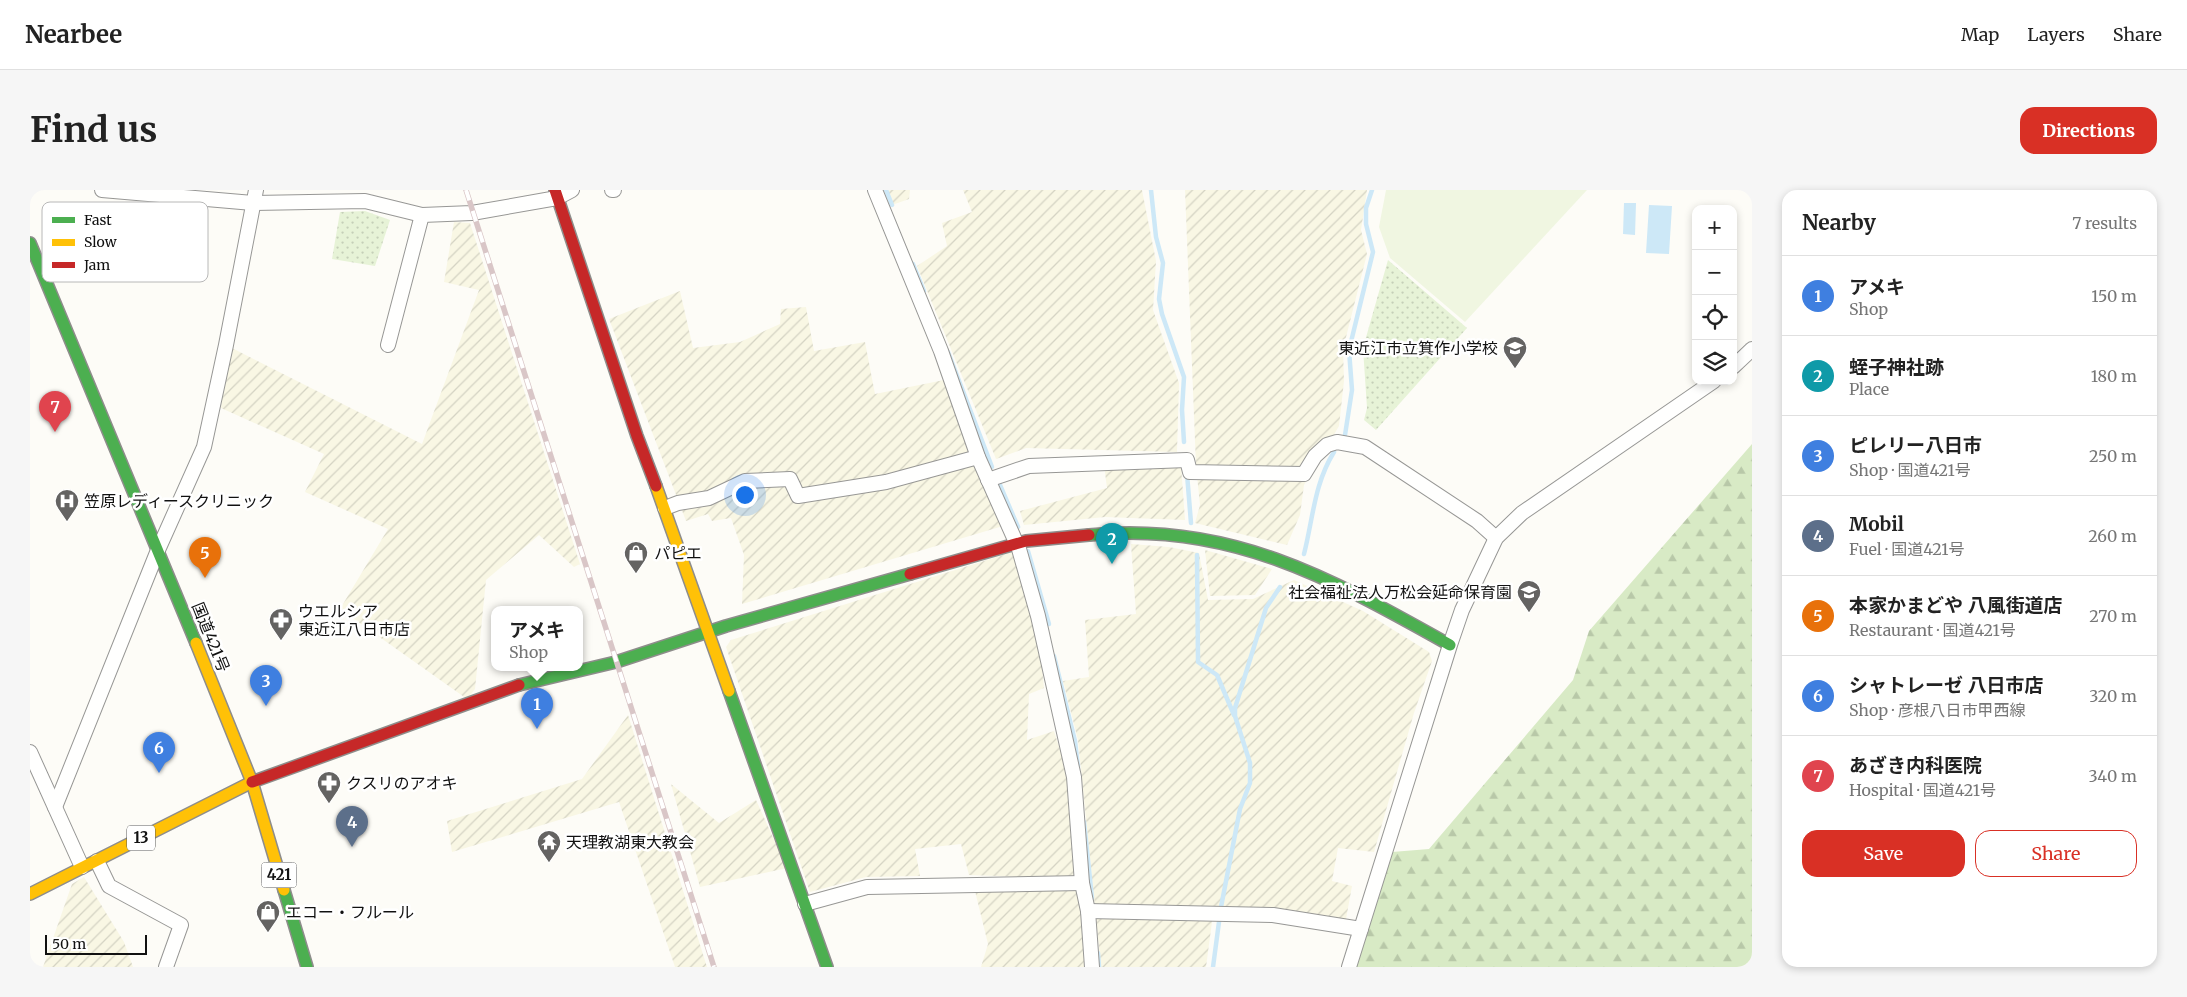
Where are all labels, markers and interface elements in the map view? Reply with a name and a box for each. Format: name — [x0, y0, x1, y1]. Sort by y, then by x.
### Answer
text: Nearbee — [25, 19, 122, 50]
text: Map — [1961, 23, 1999, 46]
text: Layers — [2027, 23, 2085, 46]
text: Share — [2113, 23, 2162, 46]
button: Directions — [2020, 107, 2157, 154]
text: Find us — [30, 108, 157, 152]
legend — [42, 202, 208, 282]
map controls — [1692, 205, 1737, 385]
button: + — [1692, 205, 1737, 250]
text: Nearby — [1802, 209, 1876, 236]
text: Fast — [84, 211, 112, 229]
text: 7 results — [2072, 213, 2137, 233]
text: Slow — [84, 233, 117, 251]
button: − — [1692, 250, 1737, 295]
text: Jam — [83, 256, 110, 274]
text: アメキ — [1849, 275, 1905, 299]
text: 1 — [1814, 286, 1822, 306]
text: 150 m — [2091, 286, 2137, 306]
button: locate — [1692, 295, 1737, 340]
text: Shop — [1849, 299, 1888, 319]
school or university icon: 東近江市立箕作小学校 — [1502, 335, 1528, 369]
place label: 東近江市立箕作小学校 — [1338, 338, 1498, 358]
button: layers — [1692, 340, 1737, 385]
text: 蛭子神社跡 — [1849, 355, 1944, 379]
text: 2 — [1813, 366, 1823, 386]
text: 180 m — [2091, 366, 2137, 386]
text: Place — [1849, 379, 1889, 399]
pin: 7 — [39, 391, 71, 432]
text: ピレリー八日市 — [1849, 433, 1982, 457]
text: 3 — [1813, 446, 1823, 466]
text: 250 m — [2089, 446, 2137, 466]
text: Shop · 国道421号 — [1849, 460, 1971, 480]
your location — [732, 482, 758, 508]
hospital icon: 笠原レディースクリニック — [54, 488, 80, 522]
place label: 笠原レディースクリニック — [84, 491, 274, 511]
text: Mobil — [1849, 512, 1904, 536]
pin: 2 — [1096, 523, 1128, 564]
text: 4 — [1813, 526, 1823, 546]
text: 260 m — [2088, 526, 2137, 546]
pin: 5 — [189, 537, 221, 578]
text: Fuel · 国道421号 — [1849, 539, 1964, 559]
shop icon: パピエ — [623, 540, 649, 574]
place label: パピエ — [654, 543, 702, 563]
school or university icon: 社会福祉法人万松会延命保育園 — [1516, 579, 1542, 613]
place label: 社会福祉法人万松会延命保育園 — [1288, 582, 1512, 602]
text: 本家かまどや 八風街道店 — [1849, 593, 2063, 617]
street label: 国道421号 — [188, 599, 234, 675]
place label: ウエルシア 東近江八日市店 — [298, 601, 410, 639]
popup — [491, 606, 583, 671]
text: 5 — [1813, 606, 1823, 626]
text: 270 m — [2089, 606, 2137, 626]
pharmacy icon: ウエルシア 東近江八日市店 — [268, 607, 294, 641]
text: アメキ — [509, 618, 565, 642]
text: Restaurant · 国道421号 — [1849, 620, 2016, 640]
text: Shop — [509, 642, 548, 662]
pin: 3 — [250, 665, 282, 706]
text: シャトレーゼ 八日市店 — [1849, 673, 2044, 697]
text: 6 — [1813, 686, 1823, 706]
text: 320 m — [2089, 686, 2137, 706]
pin: 1 — [521, 688, 553, 729]
text: Shop · 彦根八日市甲西線 — [1849, 700, 2026, 720]
pin: 6 — [143, 732, 175, 773]
text: あざき内科医院 — [1849, 753, 1982, 777]
text: 7 — [1813, 766, 1823, 786]
text: 340 m — [2088, 766, 2137, 786]
pharmacy icon: クスリのアオキ — [316, 770, 342, 804]
place label: クスリのアオキ — [346, 773, 458, 793]
text: Hospital · 国道421号 — [1849, 780, 1996, 800]
pin: 4 — [336, 806, 368, 847]
road number: 13 — [127, 826, 155, 850]
temple icon: 天理教湖東大教会 — [536, 829, 562, 863]
button: Save — [1802, 830, 1965, 877]
button: Share — [1975, 830, 2137, 877]
place label: 天理教湖東大教会 — [566, 832, 694, 852]
road number: 421 — [262, 862, 296, 888]
shop icon: エコー・フルール — [255, 899, 281, 933]
place label: エコー・フルール — [286, 902, 414, 922]
scale bar — [45, 932, 148, 955]
text: 50 m — [52, 935, 86, 953]

